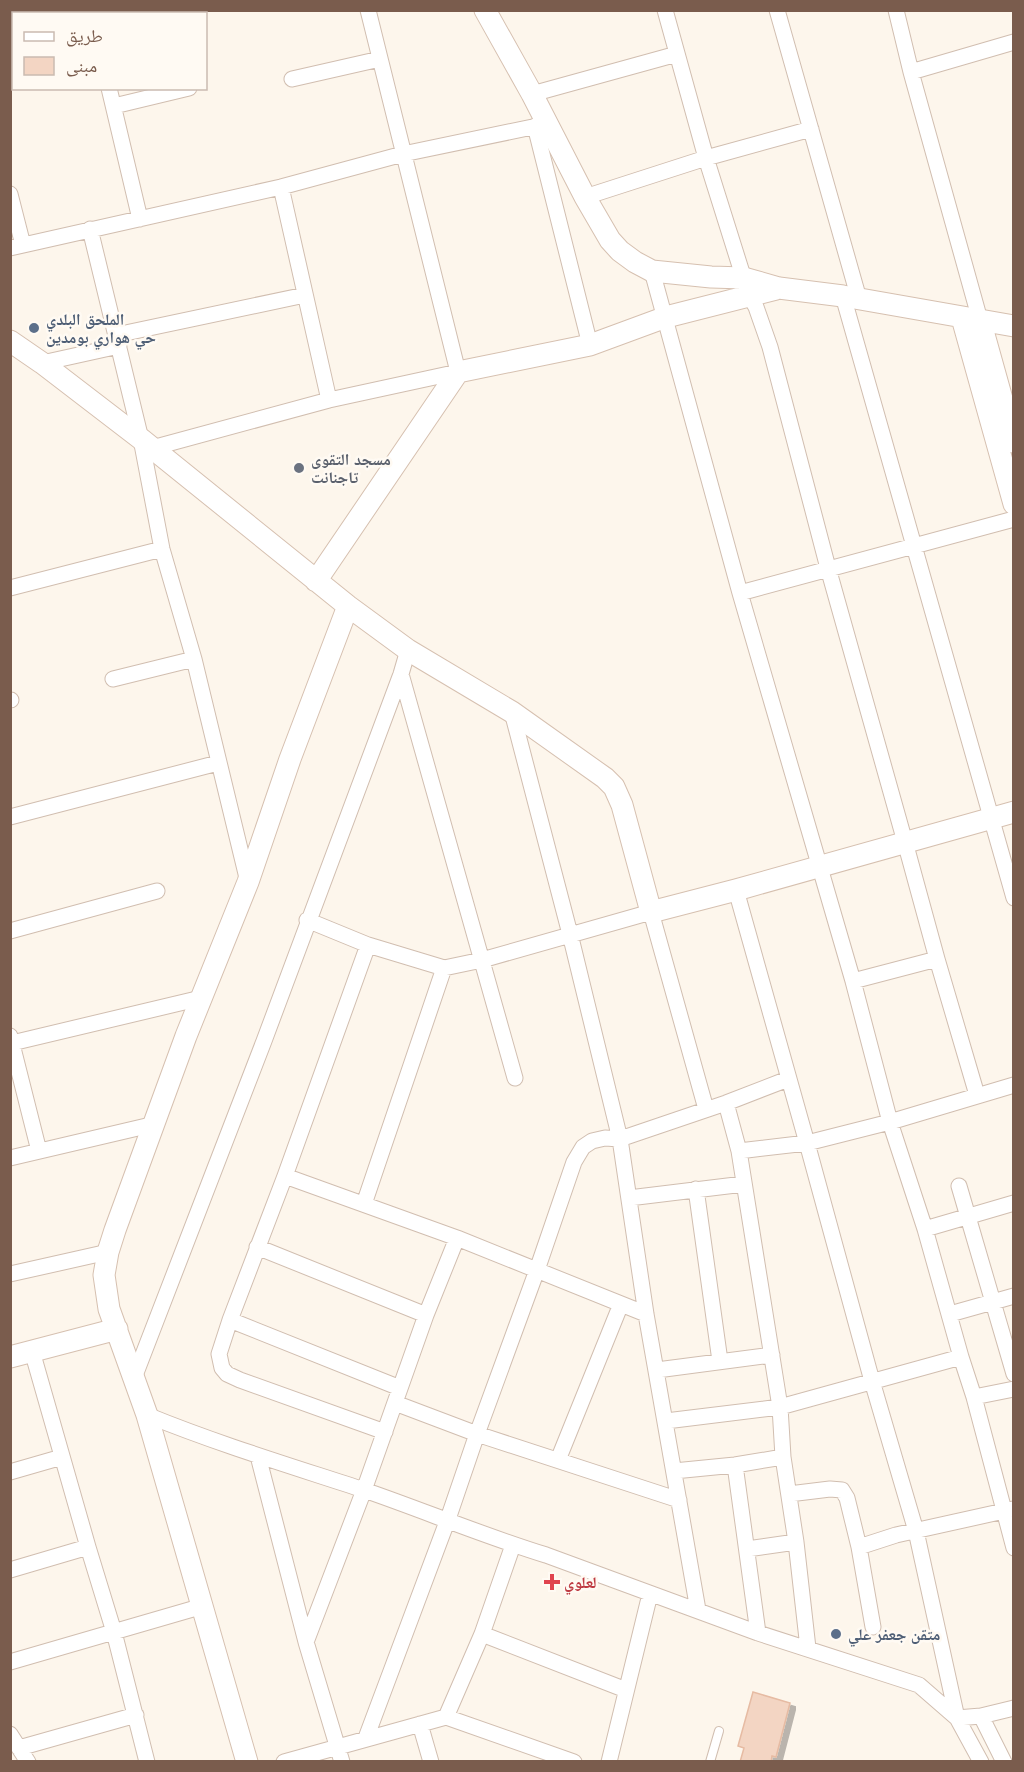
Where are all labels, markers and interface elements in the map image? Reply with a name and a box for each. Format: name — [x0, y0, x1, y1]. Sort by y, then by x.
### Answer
legend — [12, 12, 207, 90]
text: طريق — [66, 25, 103, 47]
text: مبنى — [66, 55, 97, 77]
place label: الملحق البلدي حي هواري بومدين — [46, 310, 156, 350]
marker: الملحق البلدي حي هواري بومدين — [27, 321, 41, 335]
place label: مسجد التقوى تاجنانت — [311, 450, 391, 487]
marker: مسجد التقوى تاجنانت — [292, 461, 306, 475]
place label: لعلوي — [564, 1573, 597, 1595]
marker: لعلوي — [545, 1575, 559, 1589]
place label: متقن جعفر علي — [848, 1625, 940, 1647]
marker: متقن جعفر علي — [829, 1627, 843, 1641]

